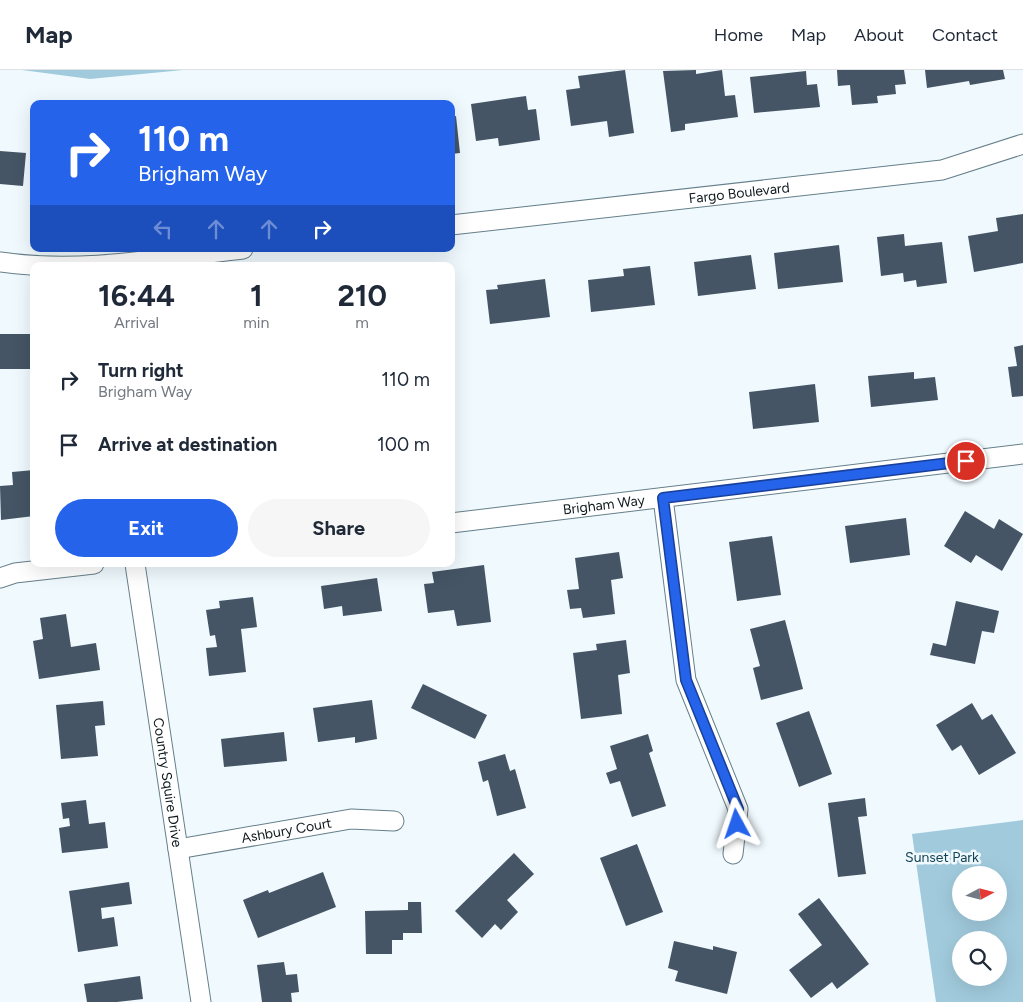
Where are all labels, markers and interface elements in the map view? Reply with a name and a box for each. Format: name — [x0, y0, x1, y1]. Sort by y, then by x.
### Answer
text: Map — [25, 20, 73, 49]
text: Home — [714, 24, 763, 46]
text: Map — [791, 24, 826, 46]
text: About — [854, 24, 904, 46]
text: Contact — [932, 24, 998, 46]
text: 110 m — [138, 118, 229, 160]
icon: right — [55, 120, 120, 185]
text: Brigham Way — [138, 160, 267, 187]
street label: Fargo Boulevard — [688, 179, 791, 207]
icon: left — [149, 215, 177, 243]
icon: ahead — [202, 215, 230, 243]
icon: ahead — [255, 215, 283, 243]
icon: right — [308, 215, 336, 243]
text: 16:44 — [98, 277, 175, 314]
text: 1 — [250, 277, 263, 314]
text: 210 — [337, 277, 387, 314]
text: Arrival — [114, 313, 159, 332]
text: min — [243, 313, 269, 332]
text: m — [355, 313, 369, 332]
text: Turn right — [98, 359, 184, 382]
icon: right — [55, 366, 83, 394]
text: 110 m — [381, 368, 430, 391]
text: Brigham Way — [98, 382, 192, 401]
icon: arrive — [55, 431, 83, 459]
text: Arrive at destination — [98, 433, 277, 456]
text: 100 m — [377, 433, 430, 456]
pin — [945, 440, 987, 482]
icon: arrive — [952, 447, 980, 475]
street label: Brigham Way — [562, 491, 646, 518]
button: Exit — [55, 499, 238, 557]
button: Share — [248, 499, 430, 557]
street label: Country Squire Drive — [150, 717, 186, 849]
position arrow — [710, 797, 762, 849]
street label: Ashbury Court — [240, 814, 333, 846]
park label: Sunset Park — [905, 849, 979, 866]
north arrow — [952, 866, 1008, 921]
map controls — [952, 866, 1007, 986]
button: search — [952, 931, 1007, 986]

